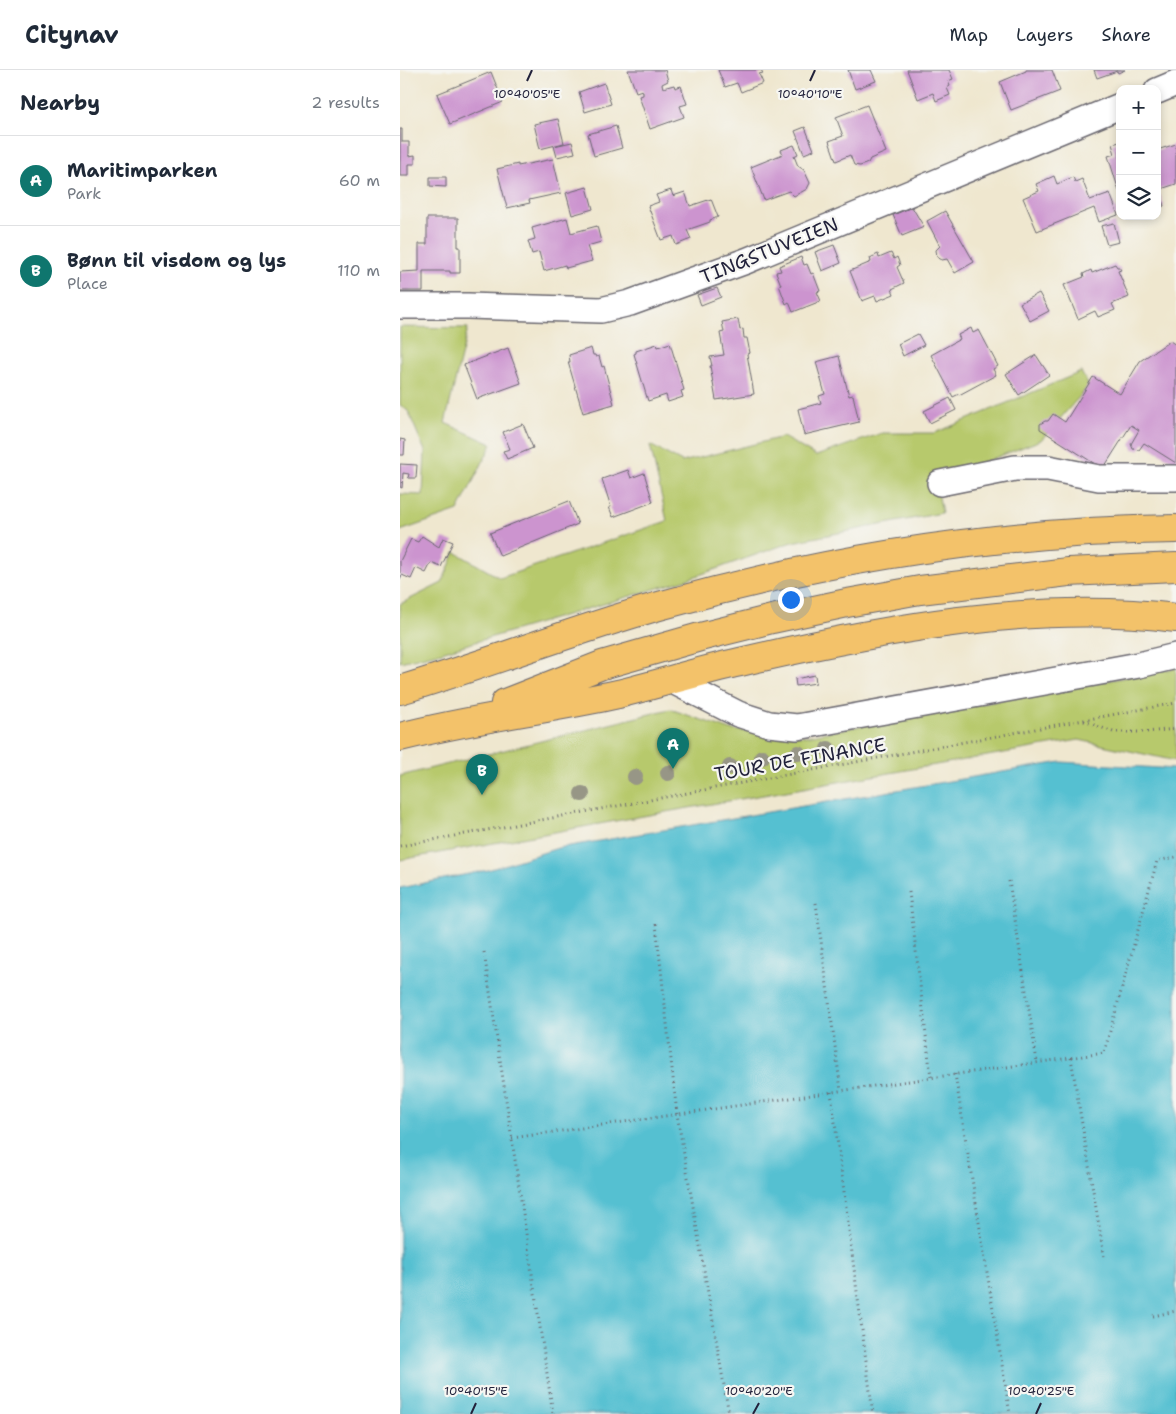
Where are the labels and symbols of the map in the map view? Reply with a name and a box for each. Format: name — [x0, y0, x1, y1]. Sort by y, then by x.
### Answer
text: 10°40'05"E — [494, 86, 560, 102]
text: 10°40'10"E — [778, 86, 842, 102]
street label: TINGSTUVEIEN — [696, 211, 842, 290]
your location — [778, 587, 804, 613]
pin: A — [657, 728, 689, 769]
street label: TOUR DE FINANCE — [712, 732, 888, 787]
pin: B — [466, 754, 498, 795]
text: 10°40'15"E — [444, 1383, 508, 1399]
text: 10°40'20"E — [725, 1383, 793, 1399]
text: 10°40'25"E — [1008, 1383, 1074, 1399]

